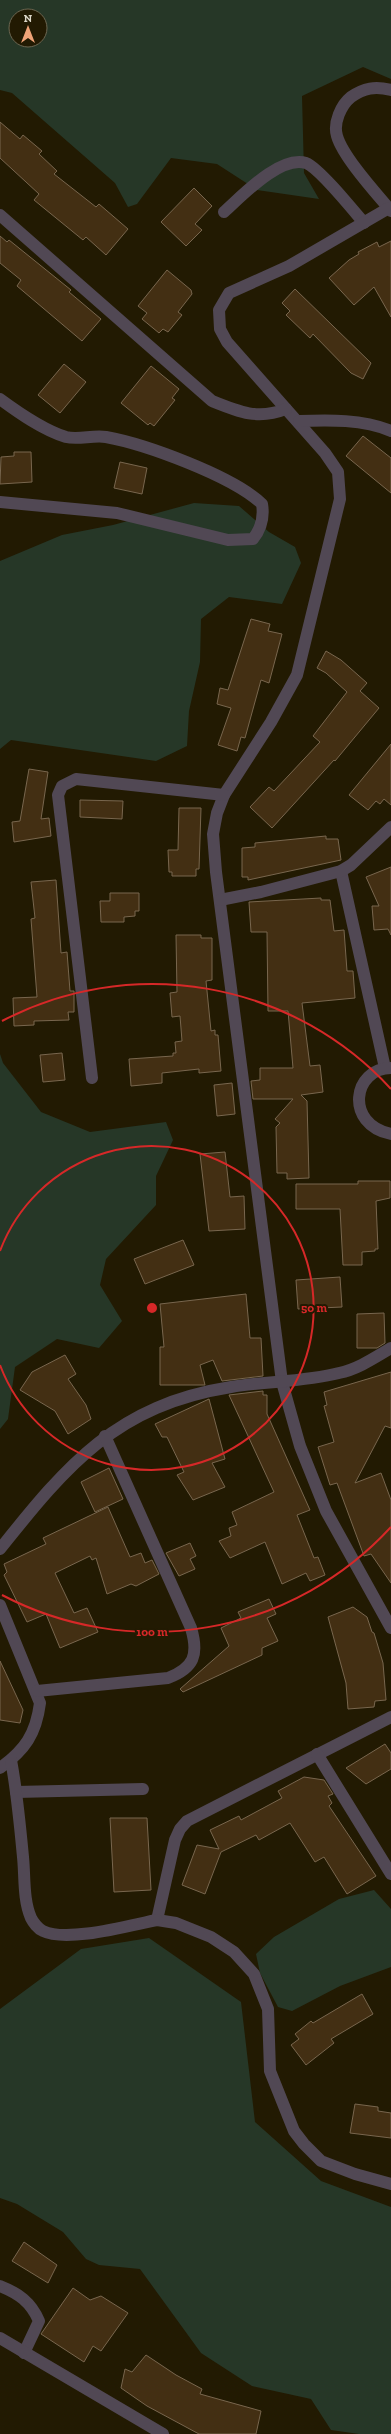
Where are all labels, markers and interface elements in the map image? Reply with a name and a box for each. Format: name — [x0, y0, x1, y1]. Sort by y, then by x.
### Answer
north arrow — [8, 8, 48, 48]
text: N — [24, 12, 33, 25]
centre of rings — [145, 1301, 159, 1315]
text: 50 m — [301, 1301, 327, 1315]
text: 100 m — [136, 1625, 168, 1639]

